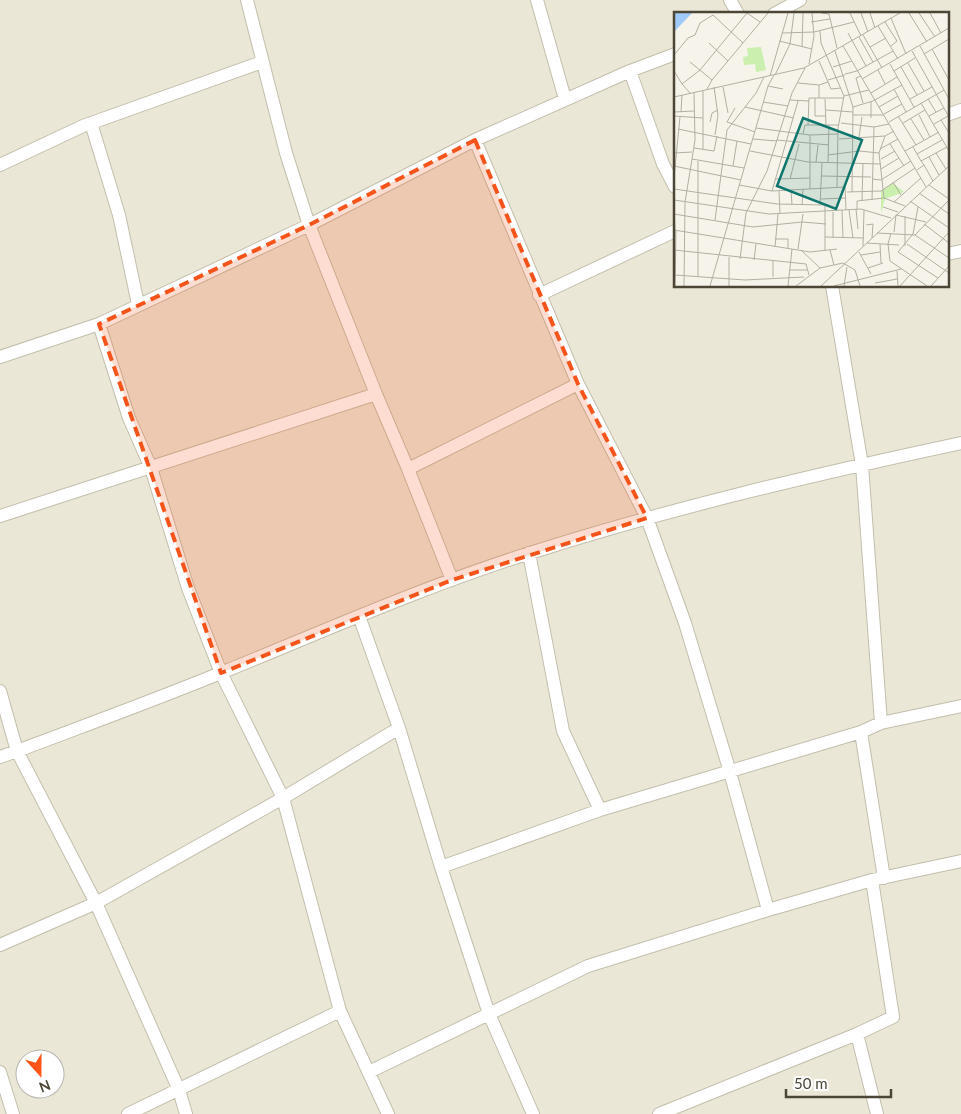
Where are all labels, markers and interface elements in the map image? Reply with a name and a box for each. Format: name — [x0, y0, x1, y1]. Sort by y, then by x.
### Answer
inset map — [674, 12, 948, 288]
north arrow — [15, 1049, 65, 1099]
scale bar — [786, 1066, 891, 1098]
text: 50 m — [794, 1074, 828, 1092]
text: N — [37, 1077, 53, 1096]

